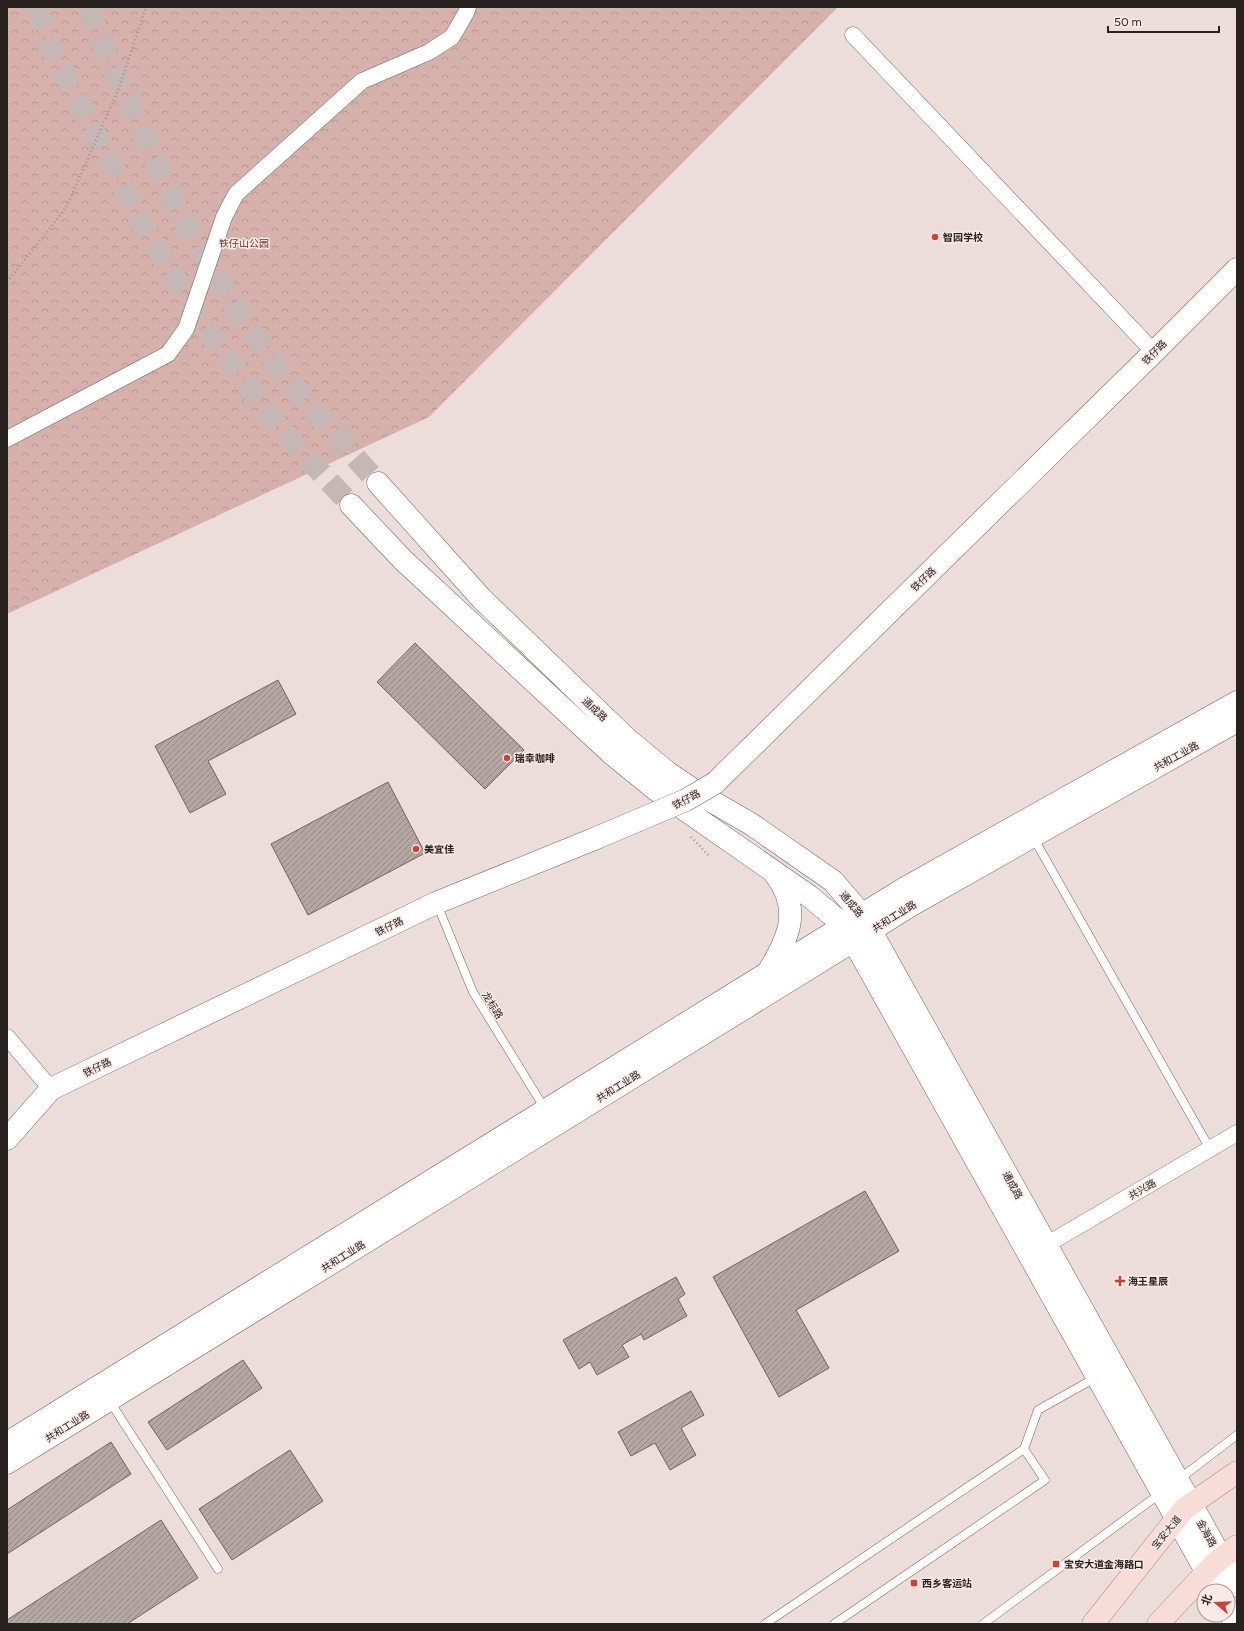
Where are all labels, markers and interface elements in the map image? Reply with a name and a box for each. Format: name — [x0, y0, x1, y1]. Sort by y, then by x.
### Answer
scale bar — [1108, 8, 1219, 34]
text: 50 m — [1114, 15, 1142, 29]
place label: 智园学校 — [943, 231, 983, 244]
marker: 智园学校 — [930, 232, 940, 242]
park label: 铁仔山公园 — [219, 237, 269, 250]
street label: 铁仔路 — [1139, 337, 1170, 368]
street label: 铁仔路 — [908, 564, 939, 594]
street label: 通成路 — [579, 694, 610, 724]
street label: 共和工业路 — [1151, 739, 1201, 774]
place label: 瑞幸咖啡 — [515, 752, 555, 765]
marker: 瑞幸咖啡 — [502, 753, 512, 763]
street label: 铁仔路 — [670, 787, 703, 812]
place label: 美宜佳 — [424, 843, 454, 856]
marker: 美宜佳 — [411, 844, 421, 854]
street label: 通成路 — [837, 889, 866, 920]
street label: 共和工业路 — [870, 898, 919, 935]
street label: 铁仔路 — [373, 914, 406, 939]
street label: 龙标路 — [479, 989, 506, 1021]
street label: 铁仔路 — [81, 1055, 114, 1080]
street label: 共和工业路 — [594, 1068, 643, 1105]
street label: 通成路 — [1000, 1169, 1026, 1202]
street label: 共兴路 — [1126, 1176, 1158, 1203]
street label: 共和工业路 — [319, 1238, 368, 1275]
place label: 海王星辰 — [1128, 1275, 1168, 1288]
marker: 海王星辰 — [1115, 1276, 1125, 1286]
street label: 共和工业路 — [43, 1408, 92, 1445]
street label: 宝安大道 — [1149, 1513, 1184, 1552]
street label: 金海路 — [1194, 1517, 1220, 1550]
place label: 宝安大道金海路口 — [1064, 1558, 1144, 1571]
marker: 宝安大道金海路口 — [1051, 1559, 1061, 1569]
place label: 西乡客运站 — [922, 1577, 972, 1590]
marker: 西乡客运站 — [909, 1578, 919, 1588]
north arrow — [1196, 1583, 1236, 1623]
text: 北 — [1199, 1593, 1215, 1607]

